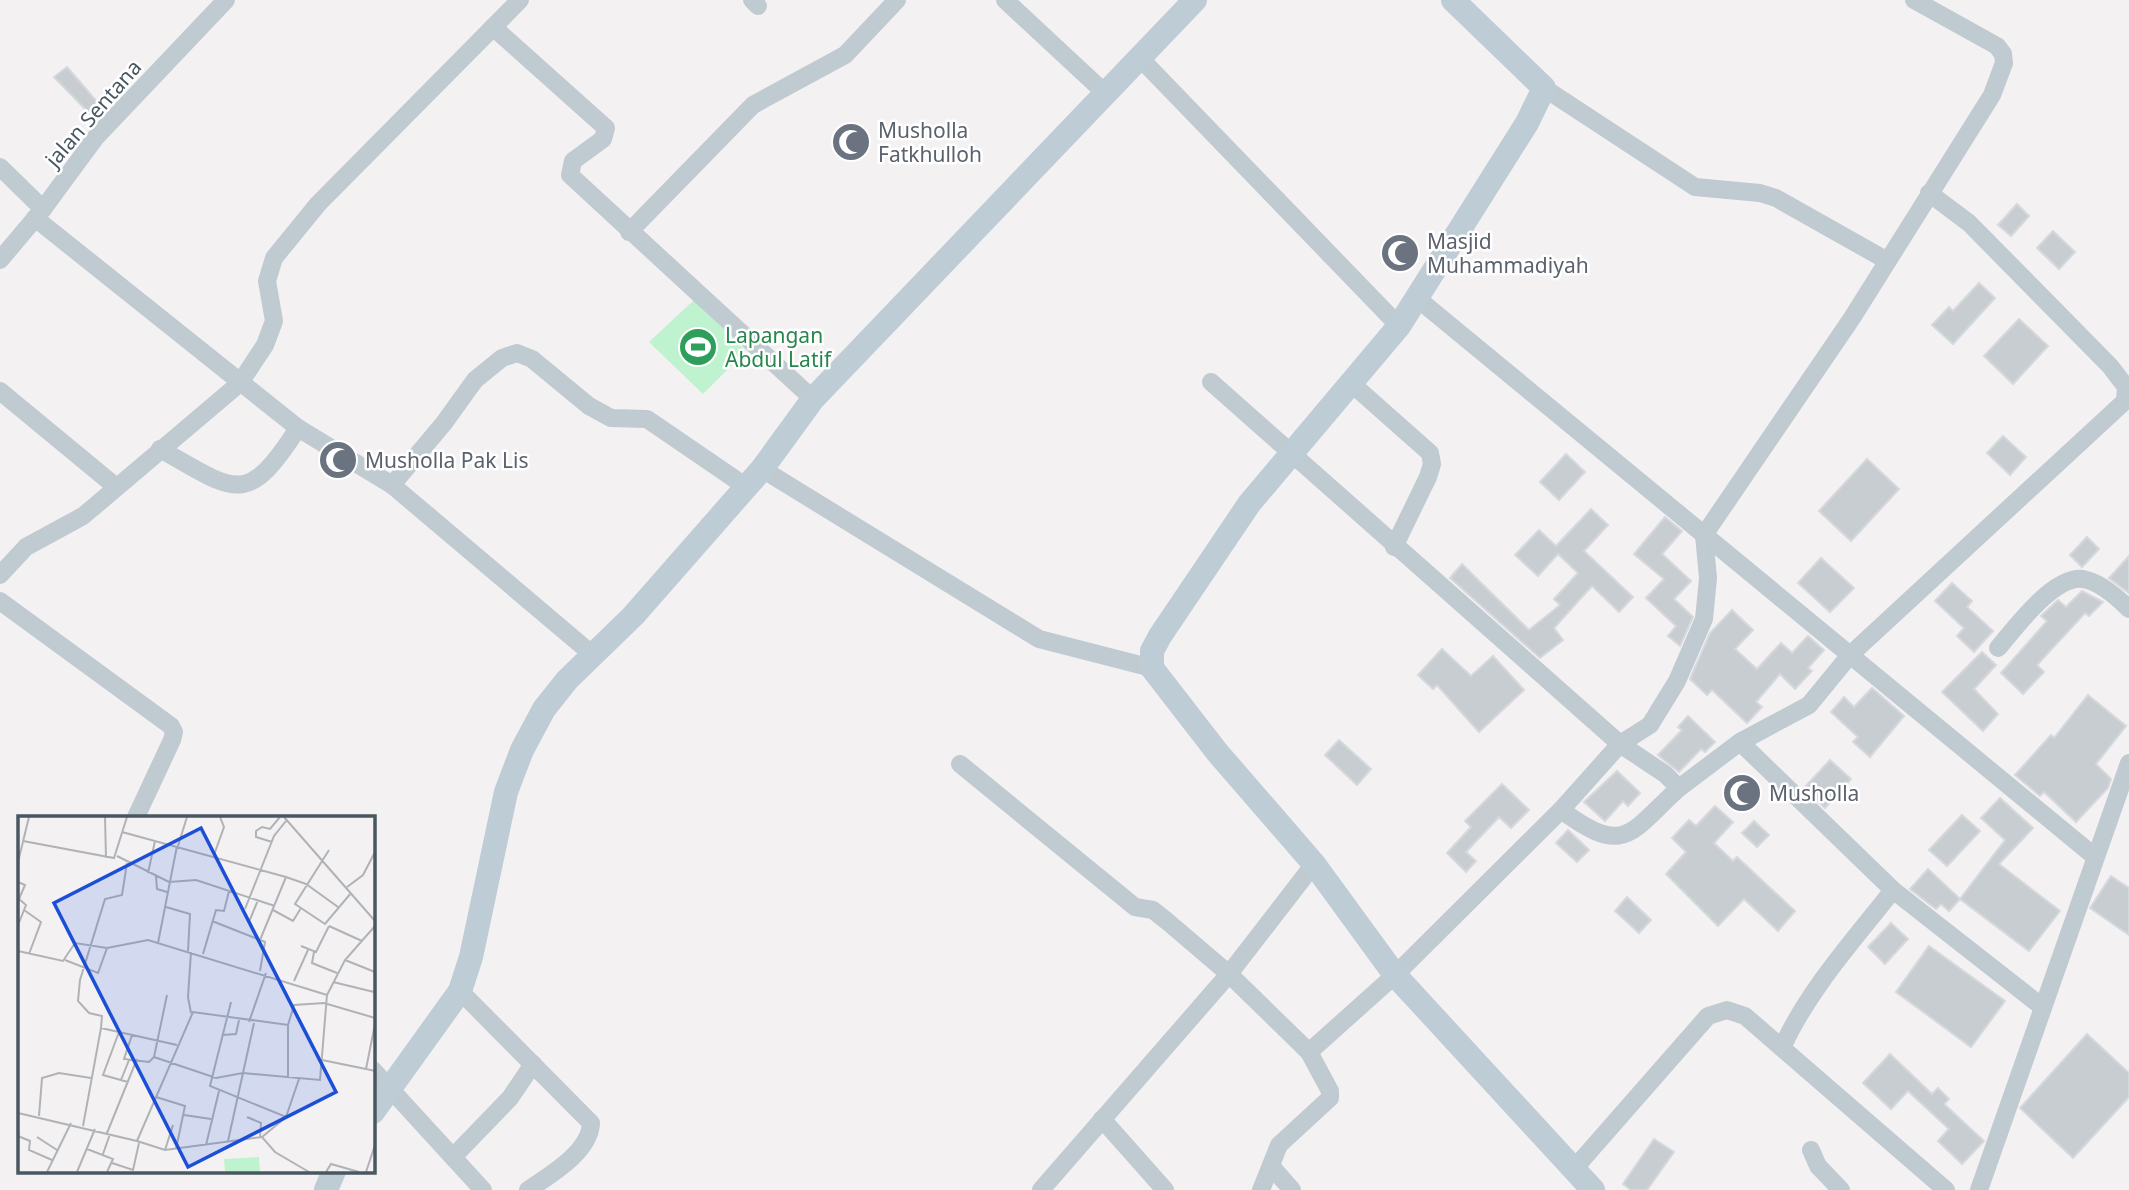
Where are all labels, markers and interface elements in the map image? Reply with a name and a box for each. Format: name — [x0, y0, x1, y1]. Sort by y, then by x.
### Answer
street label: jalan Sentana — [37, 54, 147, 174]
place label: Musholla Fatkhulloh — [878, 116, 982, 168]
mosque icon: Musholla Fatkhulloh — [830, 121, 872, 163]
place label: Masjid Muhammadiyah — [1427, 227, 1589, 279]
mosque icon: Masjid Muhammadiyah — [1379, 232, 1421, 274]
place label: Lapangan Abdul Latif — [725, 321, 833, 373]
sports icon: Lapangan Abdul Latif — [677, 326, 719, 368]
mosque icon: Musholla Pak Lis — [317, 439, 359, 481]
place label: Musholla Pak Lis — [365, 446, 528, 474]
mosque icon: Musholla — [1721, 772, 1763, 814]
place label: Musholla — [1769, 779, 1859, 807]
inset map — [18, 816, 374, 1172]

